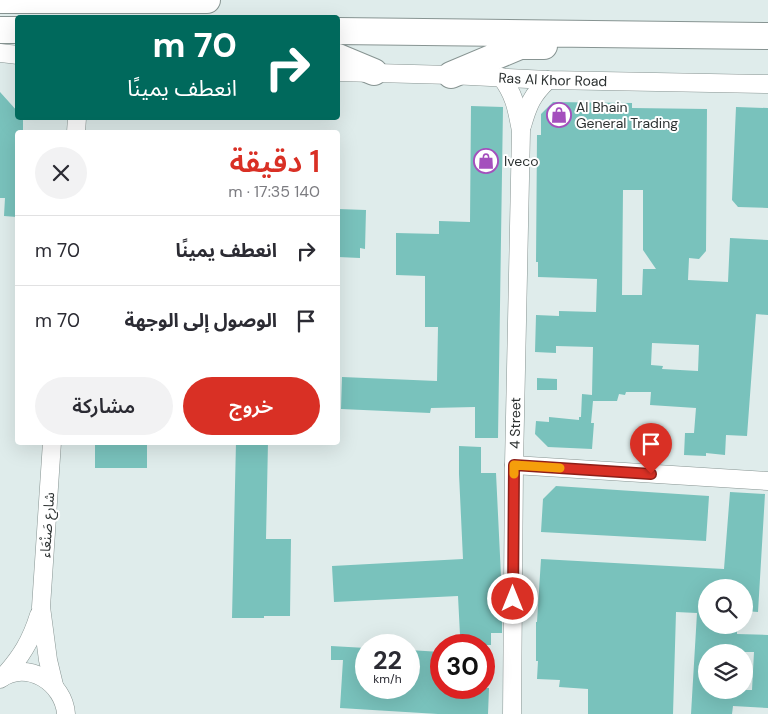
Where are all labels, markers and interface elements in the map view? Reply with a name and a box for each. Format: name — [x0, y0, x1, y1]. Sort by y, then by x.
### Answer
text: 70 m — [153, 22, 237, 68]
icon: right — [255, 35, 320, 100]
street label: Ras Al Khor Road — [498, 68, 607, 90]
text: انعطف يمينًا — [127, 74, 237, 103]
place label: Al Bhain General Trading — [576, 98, 678, 132]
shop icon: Al Bhain General Trading — [546, 102, 572, 128]
text: 1 دقيقة — [229, 142, 320, 181]
button: close — [35, 147, 87, 199]
shop icon: Iveco — [473, 148, 499, 174]
place label: Iveco — [504, 152, 539, 170]
text: 140 m · 17:35 — [228, 181, 320, 202]
icon: right — [292, 237, 320, 265]
text: 70 m — [35, 238, 80, 263]
text: انعطف يمينًا — [175, 238, 277, 263]
icon: arrive — [292, 307, 320, 335]
text: 70 m — [35, 308, 80, 333]
text: الوصول إلى الوجهة — [125, 308, 277, 333]
button: مشاركة — [35, 377, 173, 435]
button: خروج — [183, 377, 320, 435]
street label: 4 Street — [506, 397, 524, 449]
pin — [630, 423, 672, 474]
icon: arrive — [637, 430, 665, 458]
street label: شارع صَنْعَاء — [36, 492, 60, 558]
position arrow — [486, 572, 538, 624]
map controls — [698, 579, 753, 699]
button: search — [698, 579, 753, 634]
speed limit sign: 30 — [430, 634, 495, 699]
text: 22 — [373, 644, 402, 677]
button: layers — [698, 644, 753, 699]
text: km/h — [373, 671, 402, 687]

